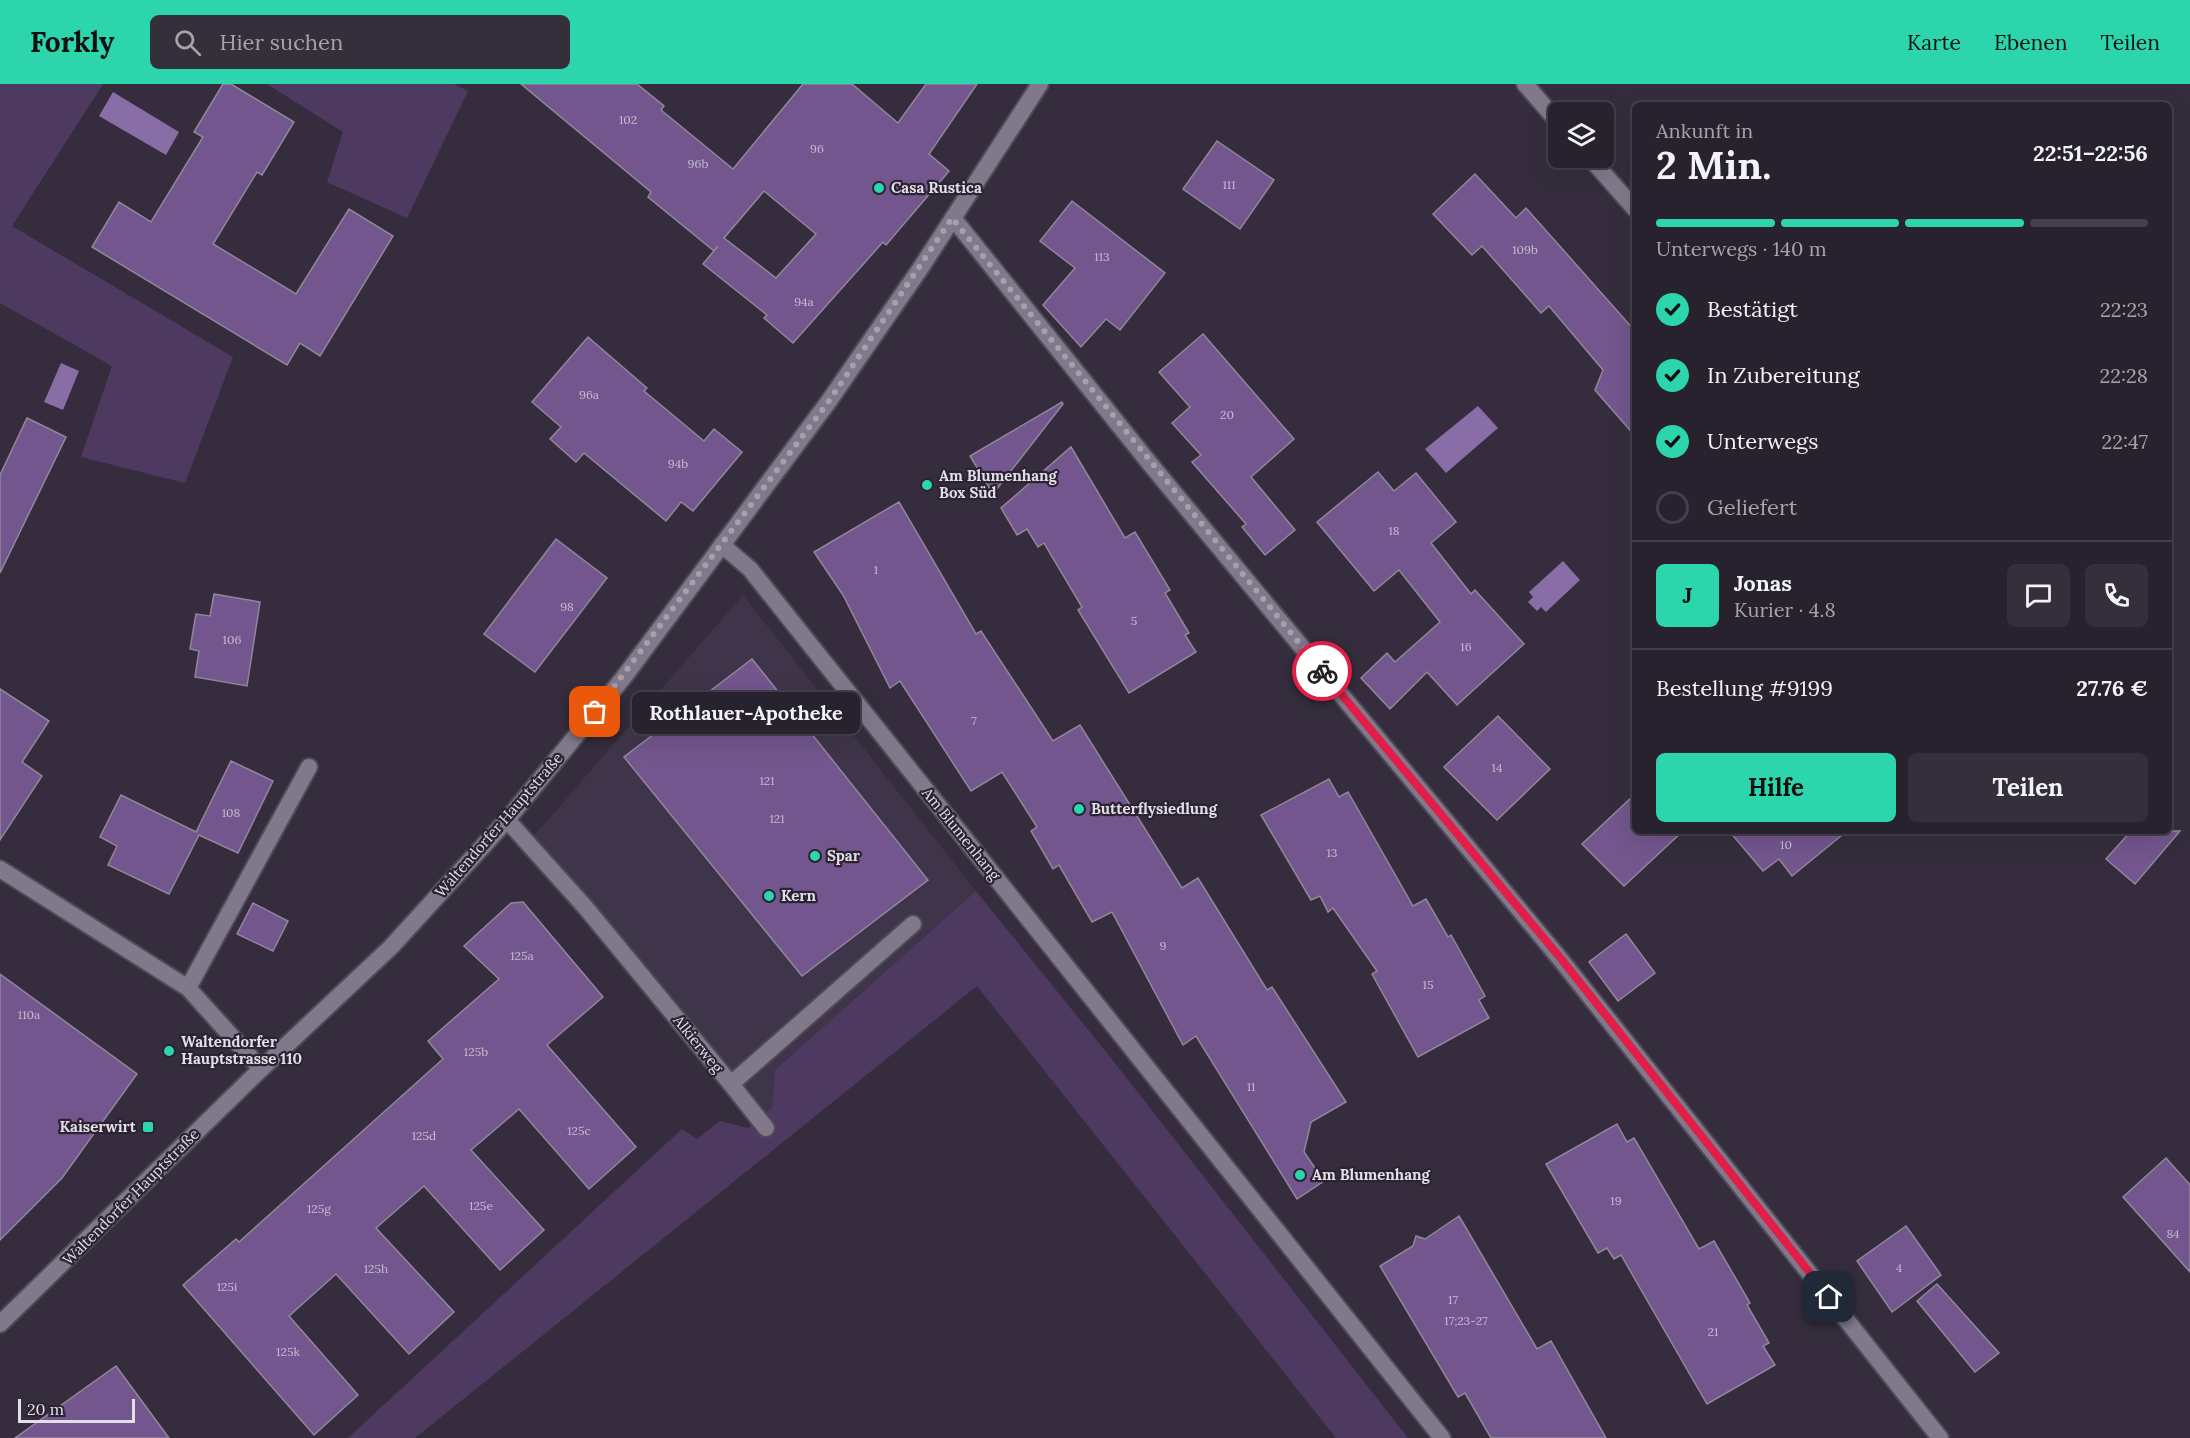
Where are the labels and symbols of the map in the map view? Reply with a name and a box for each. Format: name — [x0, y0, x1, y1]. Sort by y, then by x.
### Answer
house number: 102 — [619, 112, 637, 127]
house number: 96 — [810, 141, 824, 156]
house number: 96b — [688, 156, 708, 171]
house number: 111 — [1222, 177, 1236, 192]
place label: Casa Rustica — [891, 178, 982, 197]
marker: Casa Rustica — [872, 181, 886, 195]
house number: 109b — [1512, 242, 1538, 257]
house number: 113 — [1094, 249, 1110, 264]
house number: 94a — [794, 294, 814, 309]
house number: 96a — [579, 387, 599, 402]
house number: 20 — [1220, 407, 1234, 422]
house number: 94b — [668, 456, 688, 471]
place label: Am Blumenhang Box Süd — [939, 466, 1058, 502]
marker: Am Blumenhang Box Süd — [920, 478, 934, 492]
house number: 18 — [1388, 523, 1400, 538]
house number: 1 — [874, 562, 878, 577]
house number: 98 — [560, 599, 574, 614]
house number: 5 — [1131, 613, 1137, 628]
house number: 106 — [223, 632, 241, 647]
house number: 16 — [1460, 639, 1472, 654]
courier — [1292, 641, 1352, 701]
pin — [569, 686, 620, 737]
callout: Rothlauer-Apotheke — [631, 691, 859, 733]
house number: 7 — [971, 713, 977, 728]
street label: Waltendorfer Hauptstraße — [431, 749, 567, 901]
house number: 14 — [1492, 760, 1503, 775]
house number: 121 — [759, 773, 775, 788]
street label: Am Blumenhang — [918, 783, 1005, 884]
place label: Butterflysiedlung — [1091, 799, 1218, 818]
marker: Butterflysiedlung — [1072, 802, 1086, 816]
house number: 108 — [222, 805, 241, 820]
house number: 121 — [769, 811, 785, 826]
house number: 10 — [1780, 837, 1792, 852]
house number: 13 — [1326, 845, 1338, 860]
place label: Spar — [827, 846, 861, 865]
marker: Spar — [808, 849, 822, 863]
place label: Kern — [781, 886, 817, 905]
marker: Kern — [762, 889, 776, 903]
house number: 9 — [1160, 938, 1167, 953]
house number: 125a — [510, 948, 534, 963]
house number: 15 — [1423, 977, 1433, 992]
house number: 110a — [18, 1007, 40, 1022]
street label: Alkierweg — [669, 1010, 728, 1077]
place label: Waltendorfer Hauptstrasse 110 — [181, 1032, 302, 1068]
marker: Waltendorfer Hauptstrasse 110 — [162, 1044, 176, 1058]
house number: 125b — [464, 1044, 488, 1059]
house number: 11 — [1247, 1079, 1255, 1094]
place label: Kaiserwirt — [59, 1117, 137, 1136]
marker: Kaiserwirt — [141, 1120, 155, 1134]
house number: 125c — [567, 1123, 591, 1138]
street label: Waltendorfer Hauptstraße — [58, 1124, 203, 1269]
house number: 125d — [412, 1128, 436, 1143]
place label: Am Blumenhang — [1312, 1165, 1431, 1184]
marker: Am Blumenhang — [1293, 1168, 1307, 1182]
house number: 19 — [1610, 1193, 1622, 1208]
house number: 125e — [469, 1198, 493, 1213]
house number: 125g — [307, 1201, 331, 1216]
house number: 84 — [2166, 1226, 2180, 1241]
house number: 4 — [1896, 1260, 1903, 1275]
house number: 125h — [364, 1261, 388, 1276]
pin — [1803, 1271, 1854, 1322]
house number: 125i — [217, 1279, 237, 1294]
house number: 17 — [1448, 1292, 1458, 1307]
house number: 17;23-27 — [1444, 1313, 1488, 1328]
house number: 21 — [1708, 1324, 1718, 1339]
house number: 125k — [276, 1344, 300, 1359]
scale bar — [18, 1396, 135, 1424]

